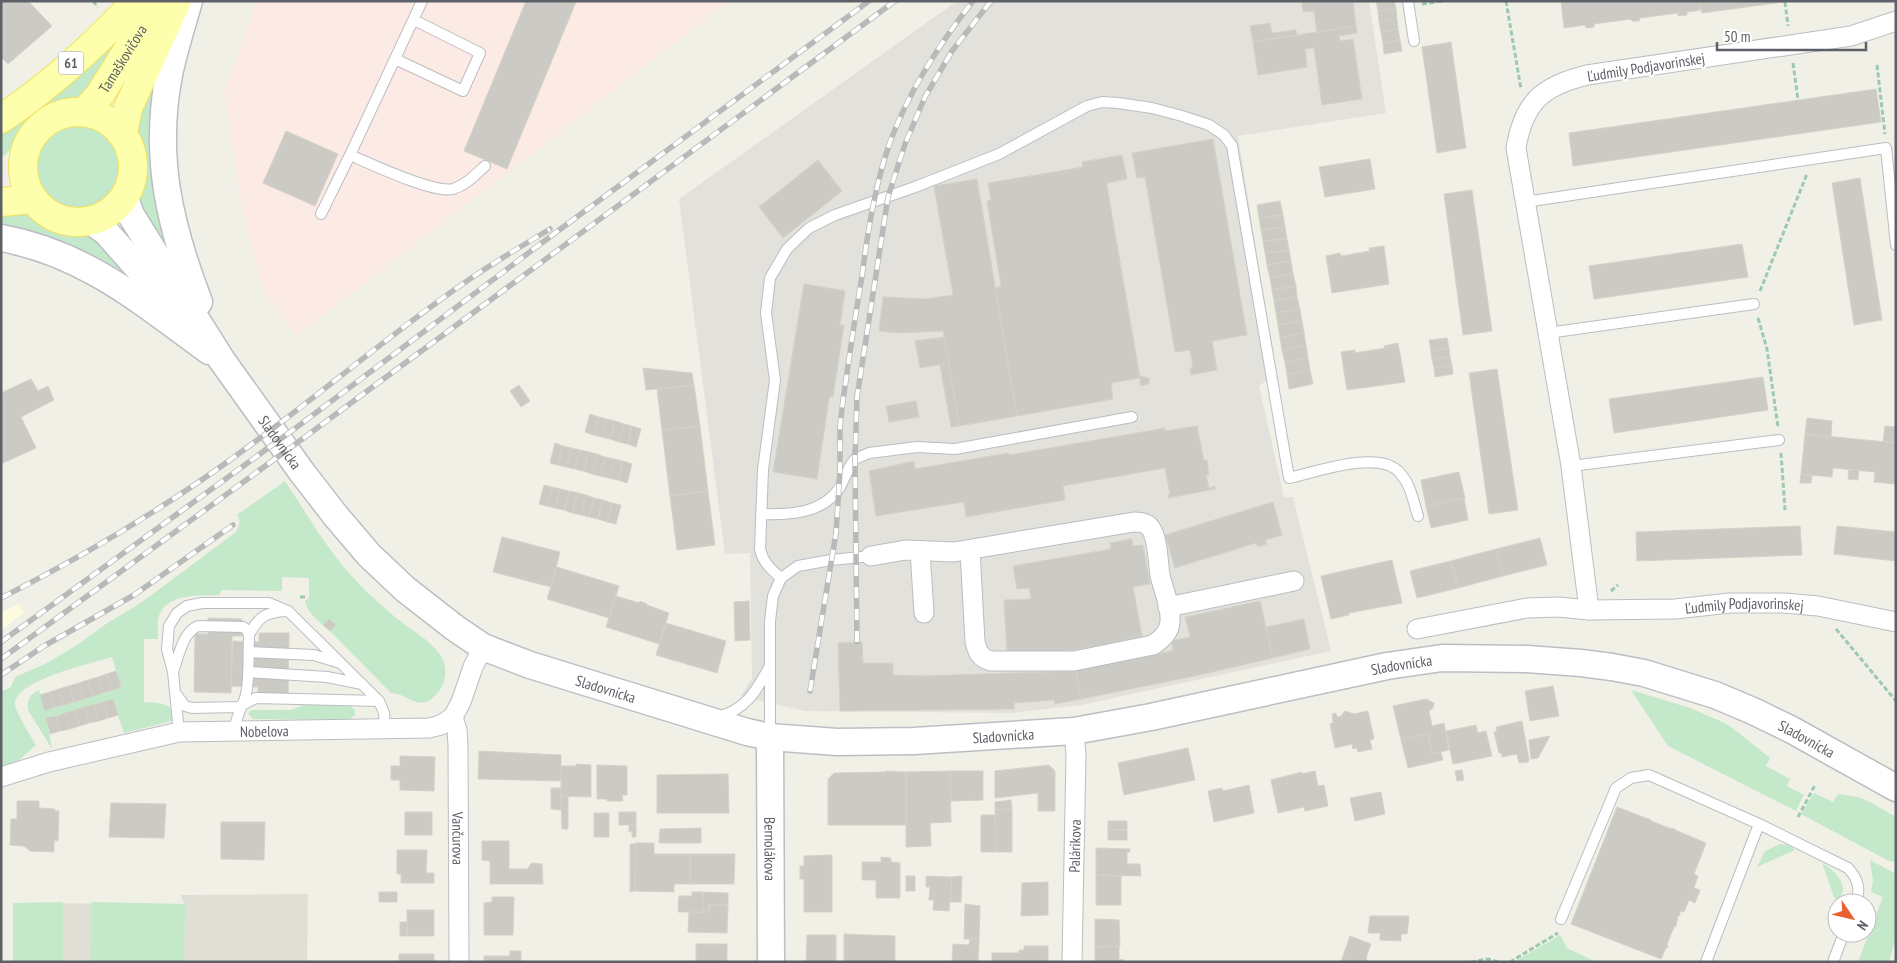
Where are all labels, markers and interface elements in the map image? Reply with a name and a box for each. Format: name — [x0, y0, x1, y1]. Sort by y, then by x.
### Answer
scale bar — [1717, 20, 1866, 52]
street label: Tamaškovičova — [94, 21, 151, 96]
text: 50 m — [1724, 27, 1750, 46]
street label: Ľudmily Podjavorinskej — [1586, 48, 1706, 86]
road number: 61 — [58, 52, 84, 74]
street label: Sladovnícka — [255, 412, 306, 473]
street label: Ľudmily Podjavorinskej — [1684, 594, 1805, 617]
street label: Sladovnícka — [1369, 650, 1433, 679]
street label: Sladovnícka — [574, 670, 638, 707]
street label: Sladovnícka — [1775, 715, 1838, 762]
street label: Nobelova — [240, 721, 289, 741]
street label: Sladovnícka — [972, 724, 1035, 747]
street label: Vančurova — [449, 811, 468, 865]
street label: Bernolákova — [761, 817, 780, 881]
street label: Palárikova — [1064, 819, 1084, 873]
north arrow — [1827, 893, 1877, 943]
text: N — [1853, 917, 1872, 934]

